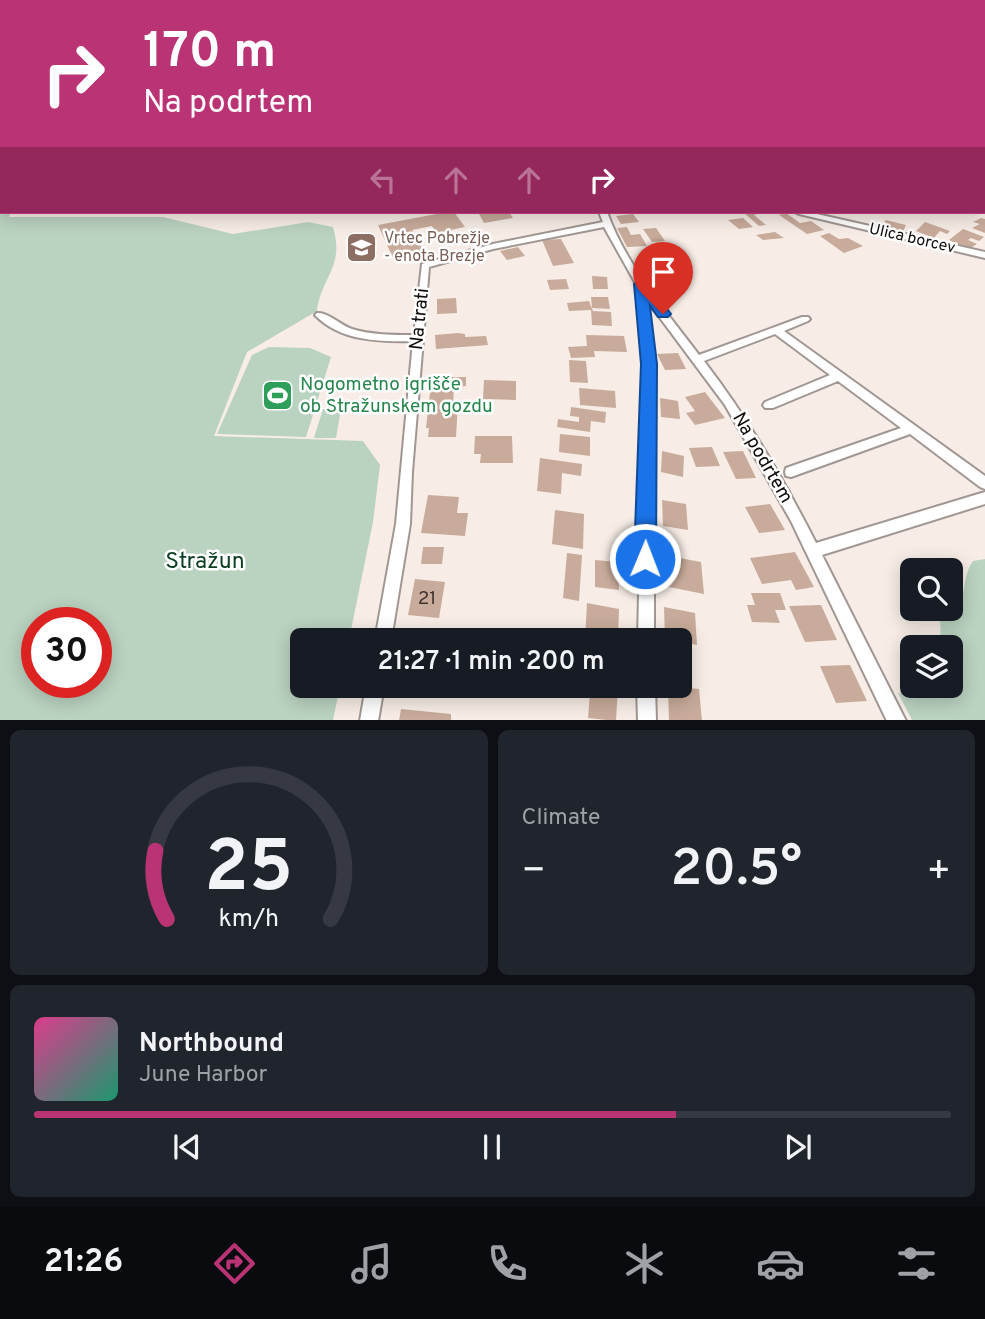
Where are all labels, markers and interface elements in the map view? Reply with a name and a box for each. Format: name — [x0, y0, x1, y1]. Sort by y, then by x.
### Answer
text: 170 m — [143, 23, 276, 85]
icon: right — [28, 28, 119, 119]
text: Na podrtem — [143, 84, 313, 124]
icon: left — [364, 161, 402, 199]
icon: ahead — [437, 161, 475, 199]
icon: ahead — [510, 161, 548, 199]
icon: right — [583, 161, 621, 199]
street label: Ulica borcev — [867, 219, 957, 259]
place label: Vrtec Pobrežje - enota Brezje — [384, 229, 490, 267]
school or university icon: Vrtec Pobrežje - enota Brezje — [344, 231, 378, 265]
pin — [633, 242, 693, 314]
icon: arrive — [644, 253, 682, 291]
street label: Na trati — [405, 287, 435, 351]
place label: Nogometno igrišče ob Stražunskem gozdu — [300, 373, 493, 419]
sports icon: Nogometno igrišče ob Stražunskem gozdu — [260, 379, 294, 413]
street label: Na podrtem — [726, 408, 798, 508]
position arrow — [608, 522, 682, 596]
park label: Stražun — [165, 548, 245, 577]
map controls — [900, 558, 963, 698]
button: search — [900, 558, 963, 621]
house number: 21 — [418, 587, 436, 611]
speed limit sign: 30 — [21, 607, 112, 698]
button: layers — [900, 635, 963, 698]
text: 21:27 · 1 min · 200 m — [378, 646, 604, 679]
text: Climate — [522, 804, 600, 833]
text: 25 — [204, 825, 293, 917]
text: 20.5° — [670, 838, 802, 904]
text: − — [522, 848, 546, 897]
text: + — [926, 848, 951, 897]
text: km/h — [218, 903, 279, 935]
text: Northbound — [139, 1028, 284, 1061]
text: June Harbor — [139, 1061, 267, 1090]
icon: previous — [168, 1128, 206, 1166]
icon: pause — [473, 1128, 511, 1166]
icon: next — [779, 1128, 817, 1166]
icon: directions — [210, 1239, 259, 1288]
icon: music — [347, 1239, 396, 1288]
icon: phone — [483, 1239, 532, 1288]
icon: climate — [620, 1239, 669, 1288]
icon: car — [756, 1239, 805, 1288]
icon: filters — [892, 1239, 941, 1288]
text: 21:26 — [44, 1243, 123, 1283]

